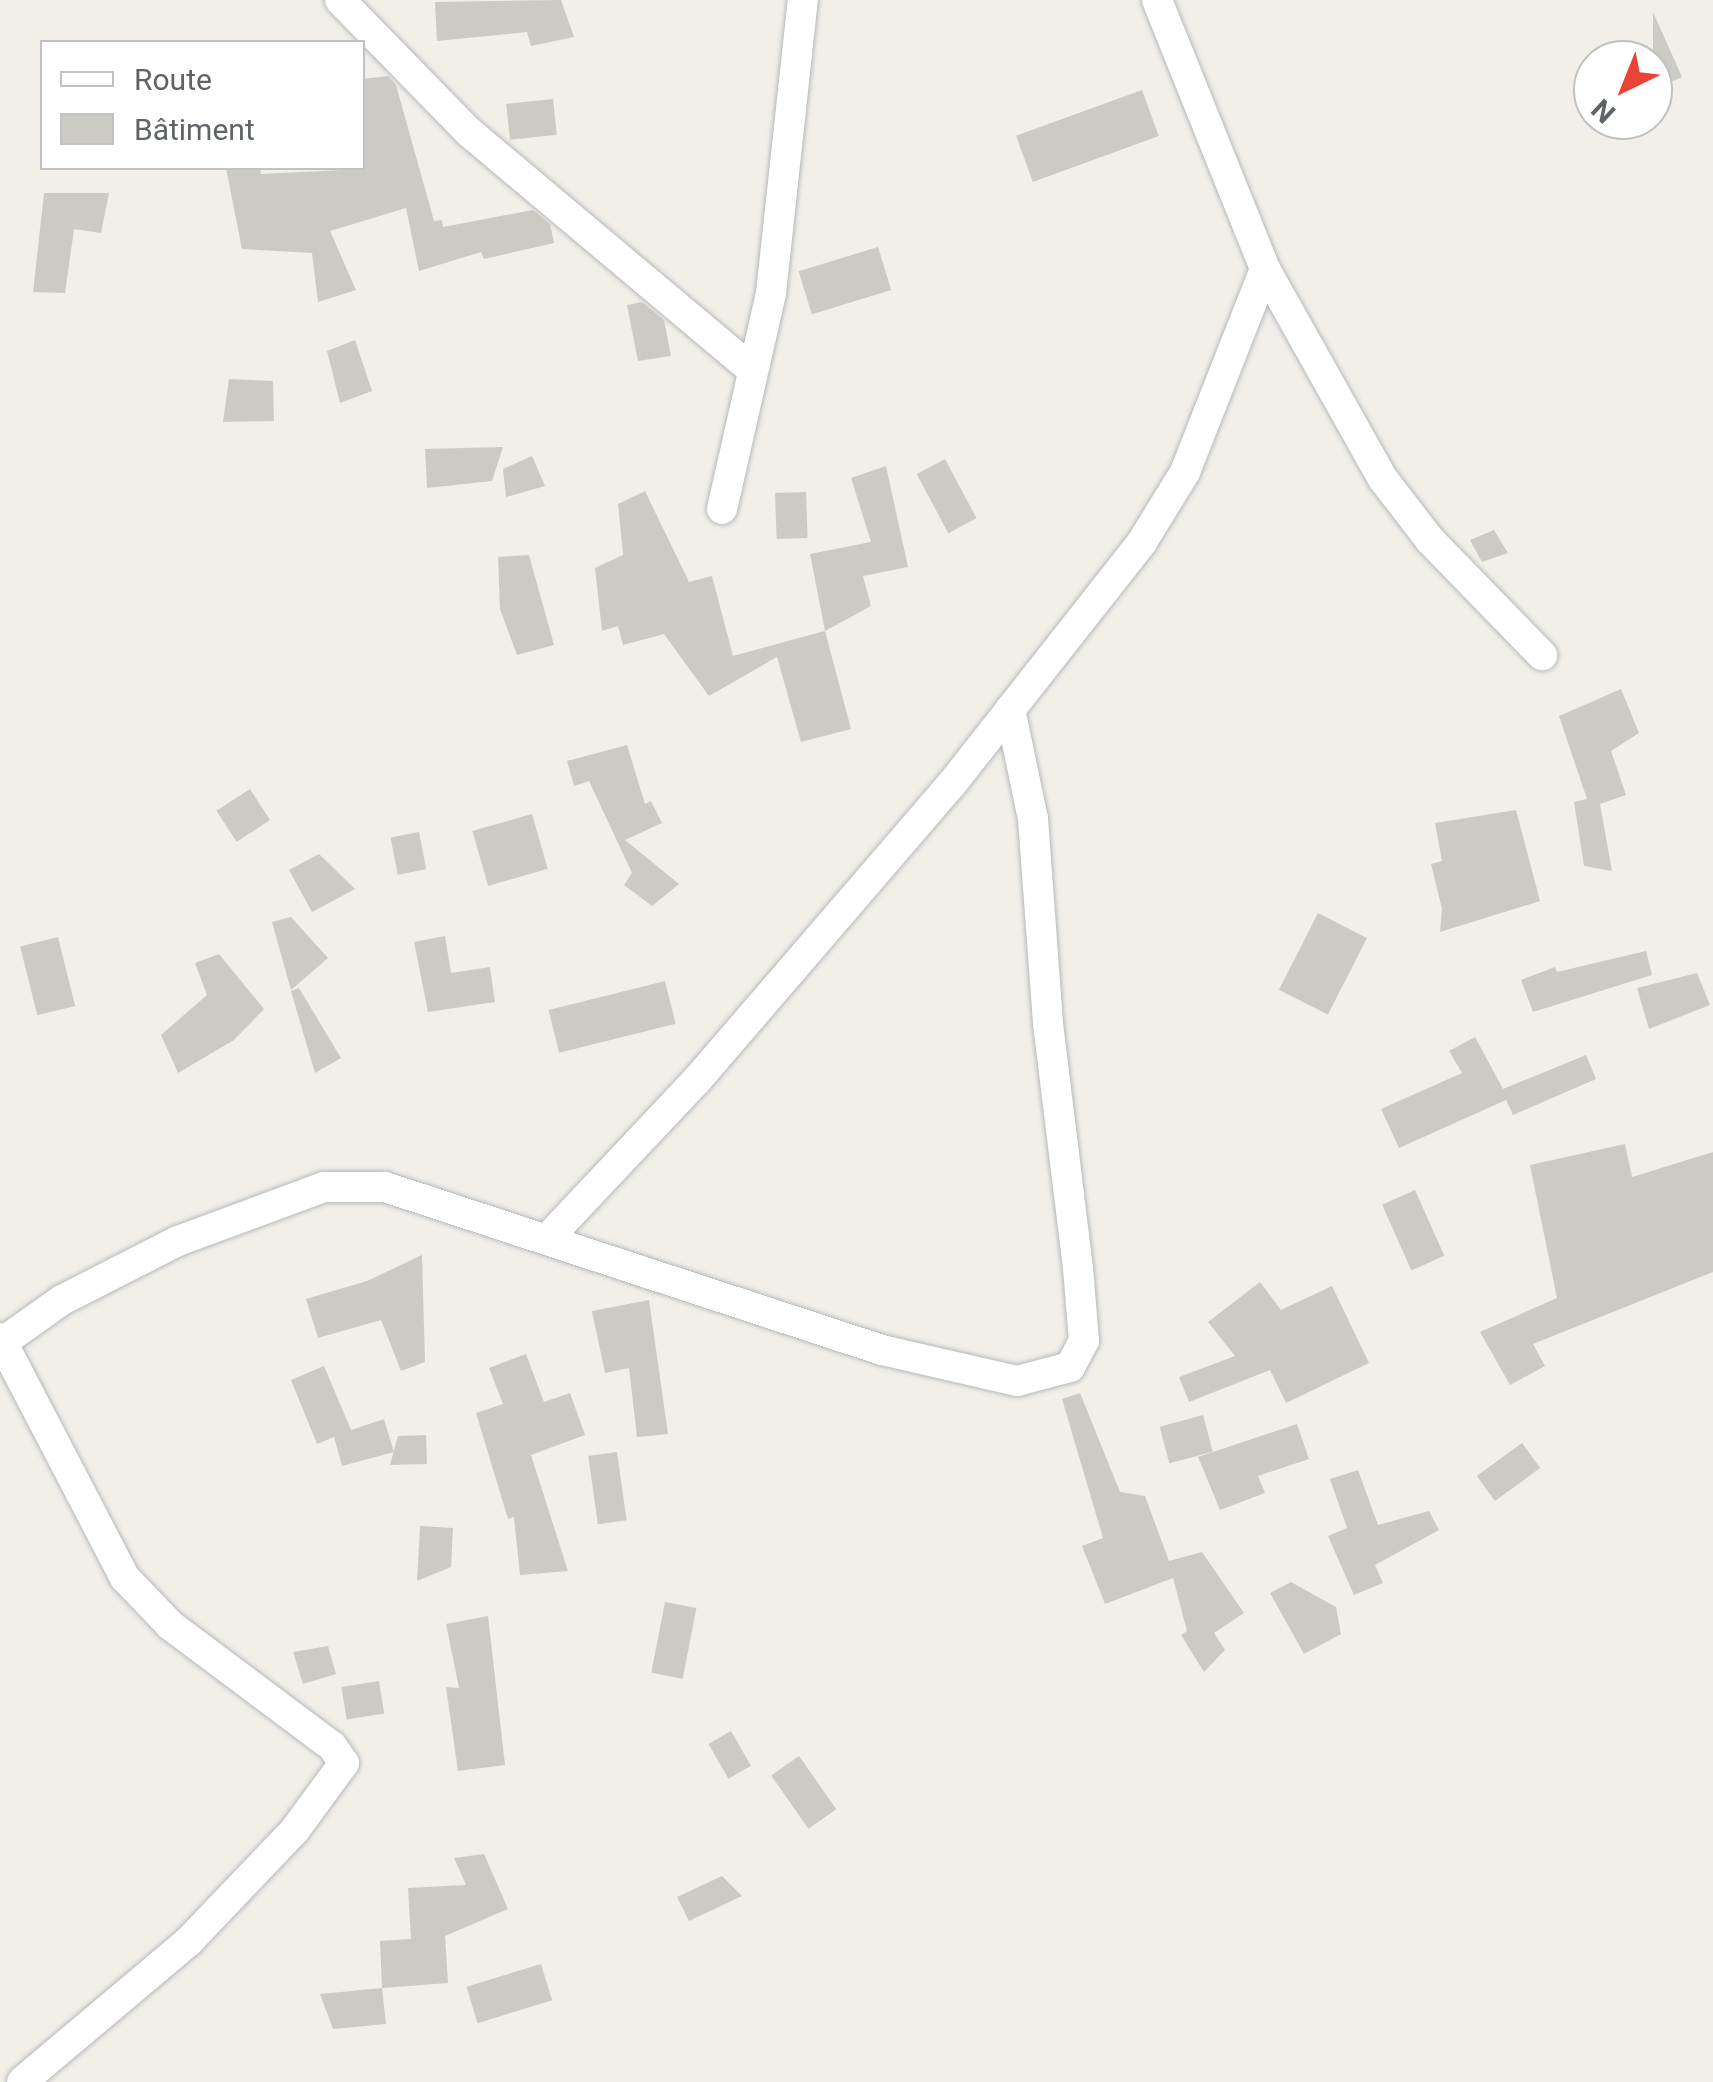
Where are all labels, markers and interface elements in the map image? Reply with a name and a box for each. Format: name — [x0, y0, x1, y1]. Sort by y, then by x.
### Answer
legend — [40, 40, 365, 170]
north arrow — [1573, 40, 1673, 140]
text: Route — [134, 62, 212, 97]
text: N — [1585, 92, 1622, 130]
text: Bâtiment — [134, 112, 255, 147]

